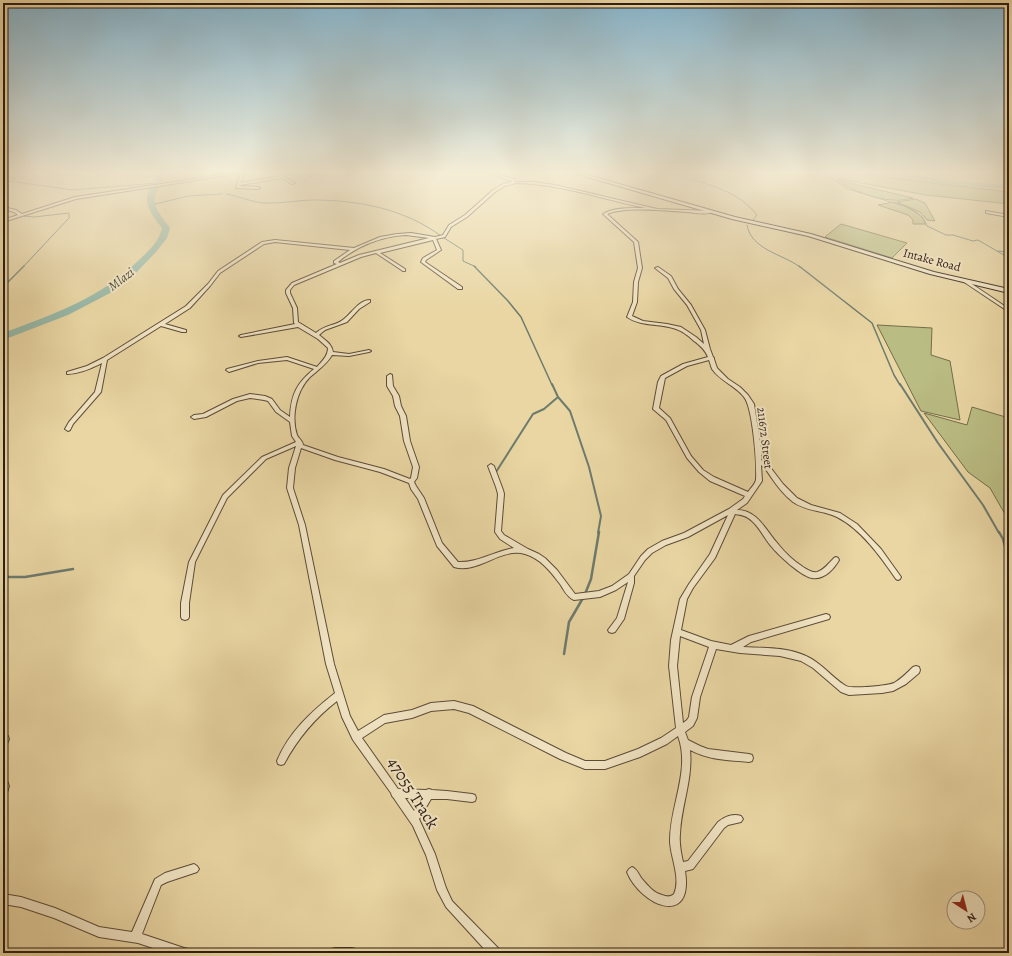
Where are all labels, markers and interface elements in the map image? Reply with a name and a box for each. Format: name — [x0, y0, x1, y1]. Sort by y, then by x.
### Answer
street label: Intake Road — [902, 245, 963, 275]
water label: Mlazi — [105, 263, 138, 294]
street label: 211672 Street — [753, 406, 777, 470]
street label: 47055 Track — [382, 753, 444, 834]
north arrow — [946, 890, 986, 930]
text: N — [964, 909, 979, 926]

